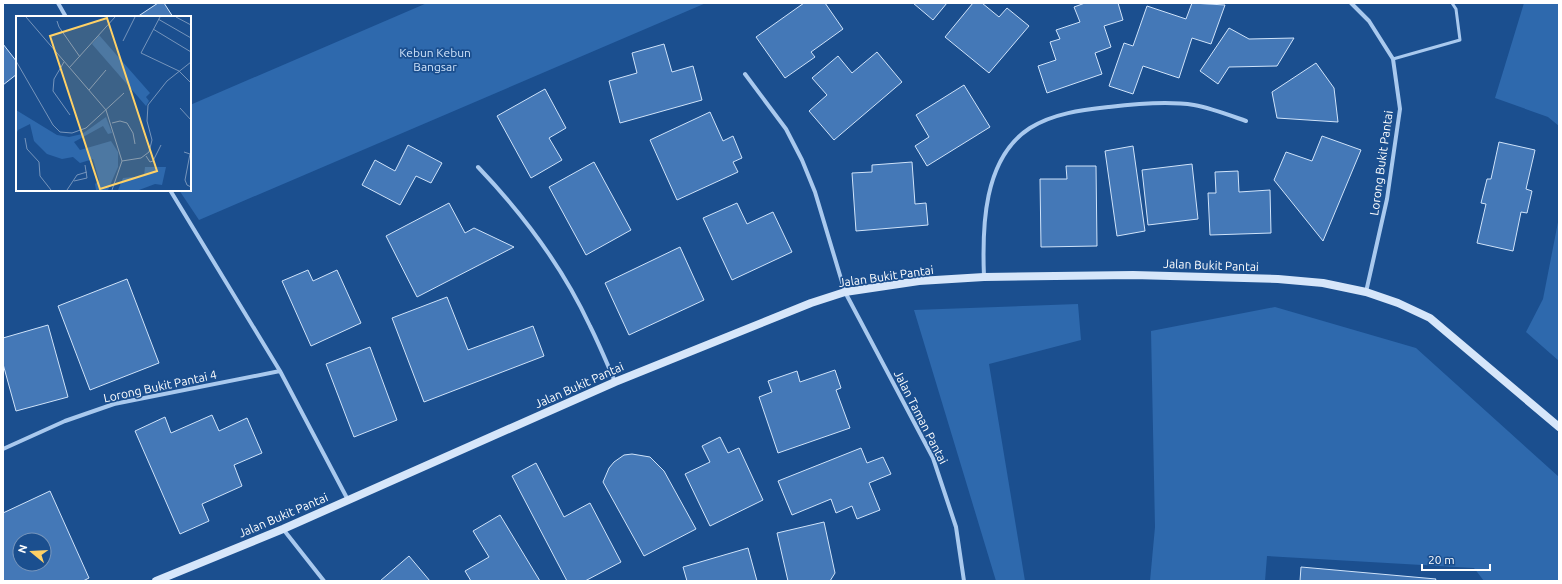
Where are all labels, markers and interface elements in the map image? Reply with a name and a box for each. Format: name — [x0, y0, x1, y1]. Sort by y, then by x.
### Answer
inset map — [16, 16, 191, 191]
park label: Kebun Kebun Bangsar — [399, 46, 471, 73]
street label: Lorong Bukit Pantai — [1367, 110, 1395, 216]
street label: Jalan Bukit Pantai — [1163, 257, 1259, 273]
street label: Jalan Bukit Pantai — [838, 263, 934, 289]
street label: Jalan Bukit Pantai — [533, 360, 625, 410]
street label: Lorong Bukit Pantai 4 — [102, 368, 218, 404]
street label: Jalan Taman Pantai — [892, 368, 950, 466]
street label: Jalan Bukit Pantai — [236, 490, 330, 540]
north arrow — [12, 532, 52, 572]
text: N — [16, 543, 29, 555]
scale bar — [1422, 546, 1490, 572]
text: 20 m — [1428, 553, 1455, 566]

